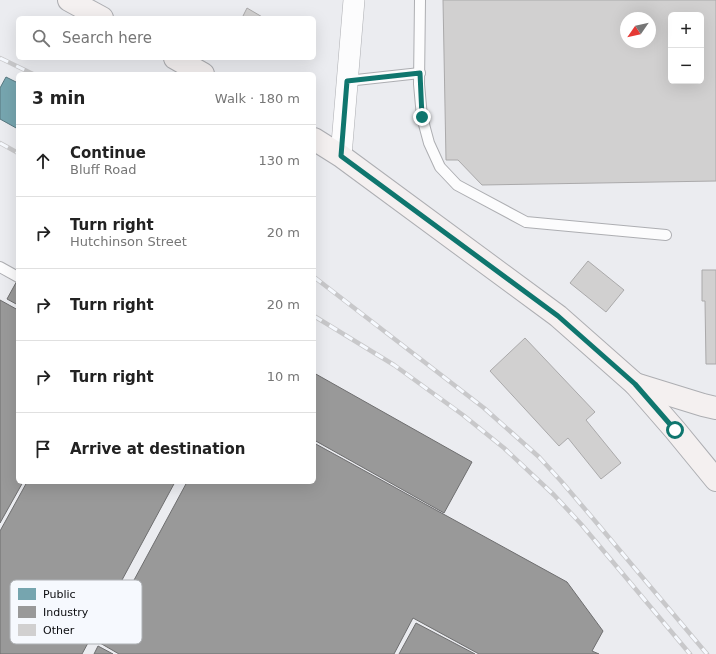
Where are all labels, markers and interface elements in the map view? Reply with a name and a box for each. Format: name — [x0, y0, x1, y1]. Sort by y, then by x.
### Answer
north arrow — [620, 12, 656, 48]
map controls — [668, 12, 704, 84]
button: + — [668, 12, 704, 48]
search box — [16, 16, 316, 60]
icon: search — [30, 27, 52, 49]
text: Search here — [62, 29, 152, 47]
button: − — [668, 48, 704, 84]
text: 3 min — [32, 88, 85, 108]
text: Walk · 180 m — [215, 91, 300, 106]
route end — [413, 108, 431, 126]
text: Continue — [70, 144, 146, 162]
icon: ahead — [32, 150, 54, 172]
text: 130 m — [258, 153, 300, 168]
text: Bluff Road — [70, 162, 136, 177]
text: Turn right — [70, 216, 154, 234]
icon: right — [32, 222, 54, 244]
text: 20 m — [267, 225, 300, 240]
text: Hutchinson Street — [70, 234, 187, 249]
icon: right — [32, 294, 54, 316]
text: Turn right — [70, 296, 154, 314]
text: 20 m — [267, 297, 300, 312]
icon: right — [32, 366, 54, 388]
text: Turn right — [70, 368, 154, 386]
text: 10 m — [267, 369, 300, 384]
route start — [666, 421, 684, 439]
icon: arrive — [32, 438, 54, 460]
text: Arrive at destination — [70, 440, 245, 458]
legend — [10, 580, 142, 644]
text: Public — [43, 588, 76, 601]
text: Industry — [43, 606, 89, 619]
text: Other — [43, 624, 75, 637]

